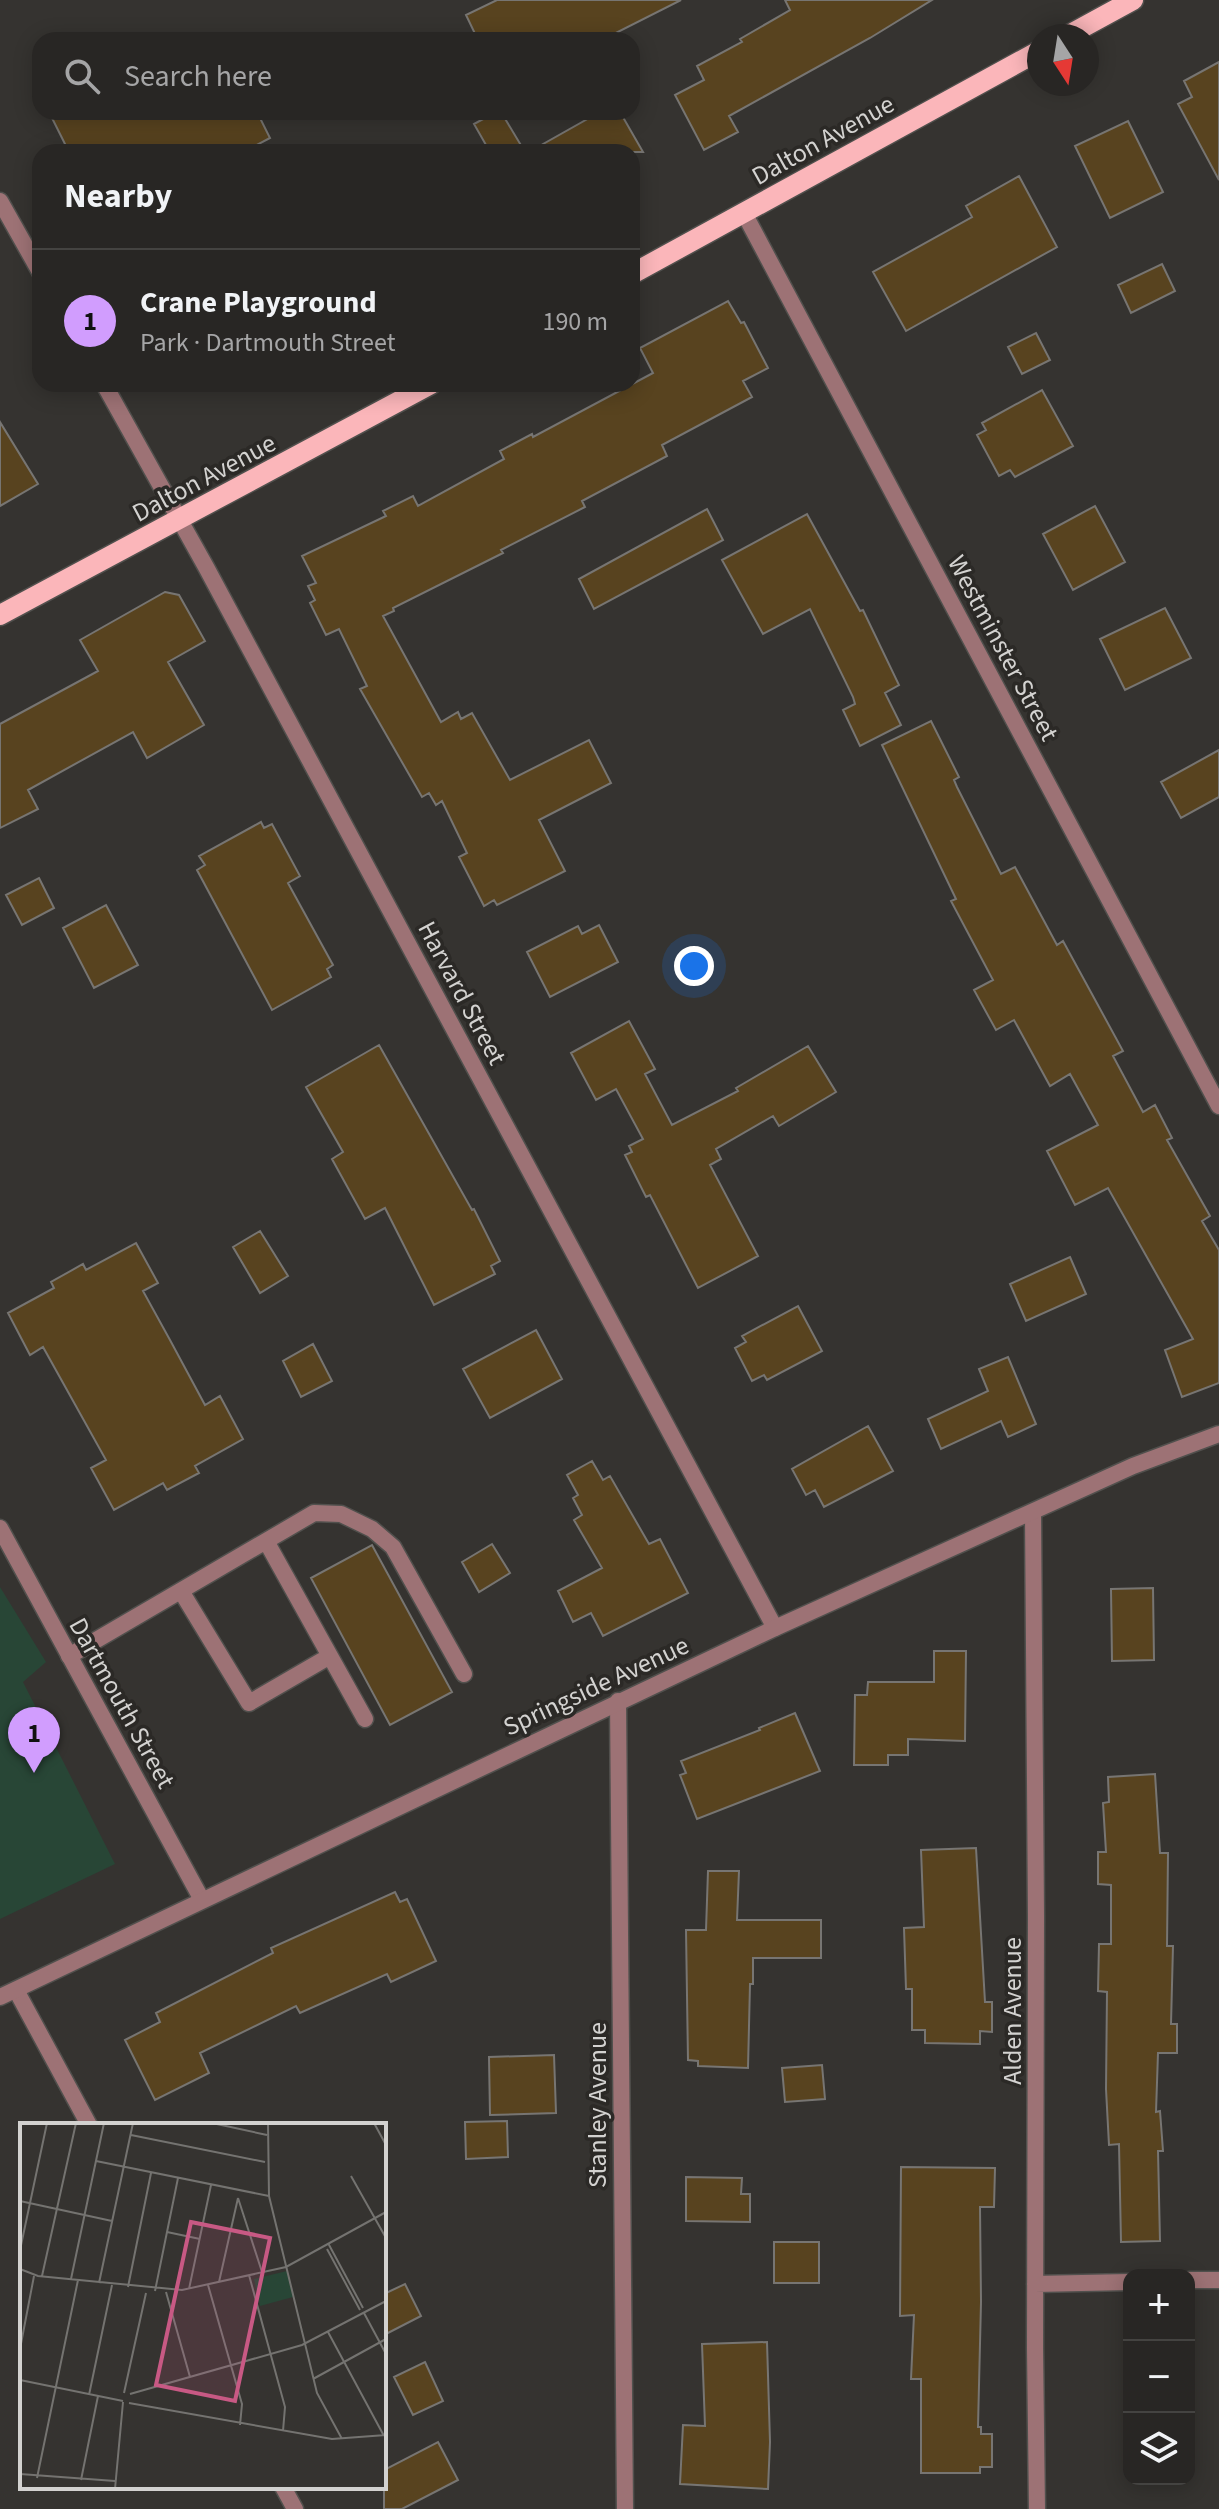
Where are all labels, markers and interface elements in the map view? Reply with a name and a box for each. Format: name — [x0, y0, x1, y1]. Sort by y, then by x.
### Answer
north arrow — [1027, 24, 1099, 96]
search box — [32, 32, 640, 120]
icon: search — [60, 54, 104, 98]
text: Search here — [124, 55, 272, 98]
street label: Dalton Avenue — [745, 86, 901, 194]
text: Nearby — [64, 172, 172, 221]
text: Crane Playground — [140, 281, 377, 324]
text: 1 — [83, 303, 97, 340]
text: 190 m — [542, 303, 608, 340]
text: Park · Dartmouth Street — [140, 324, 395, 361]
street label: Dalton Avenue — [126, 425, 282, 531]
street label: Westminster Street — [938, 548, 1068, 748]
street label: Harvard Street — [409, 915, 516, 1072]
your location — [674, 946, 714, 986]
street label: Dartmouth Street — [60, 1611, 184, 1795]
street label: Springside Avenue — [497, 1627, 695, 1745]
pin: 1 — [8, 1707, 60, 1773]
street label: Alden Avenue — [994, 1937, 1031, 2085]
street label: Stanley Avenue — [579, 2022, 616, 2188]
inset map — [20, 2123, 386, 2489]
map controls — [1123, 2269, 1195, 2485]
button: + — [1123, 2269, 1195, 2341]
button: − — [1123, 2341, 1195, 2413]
button: layers — [1123, 2413, 1195, 2485]

